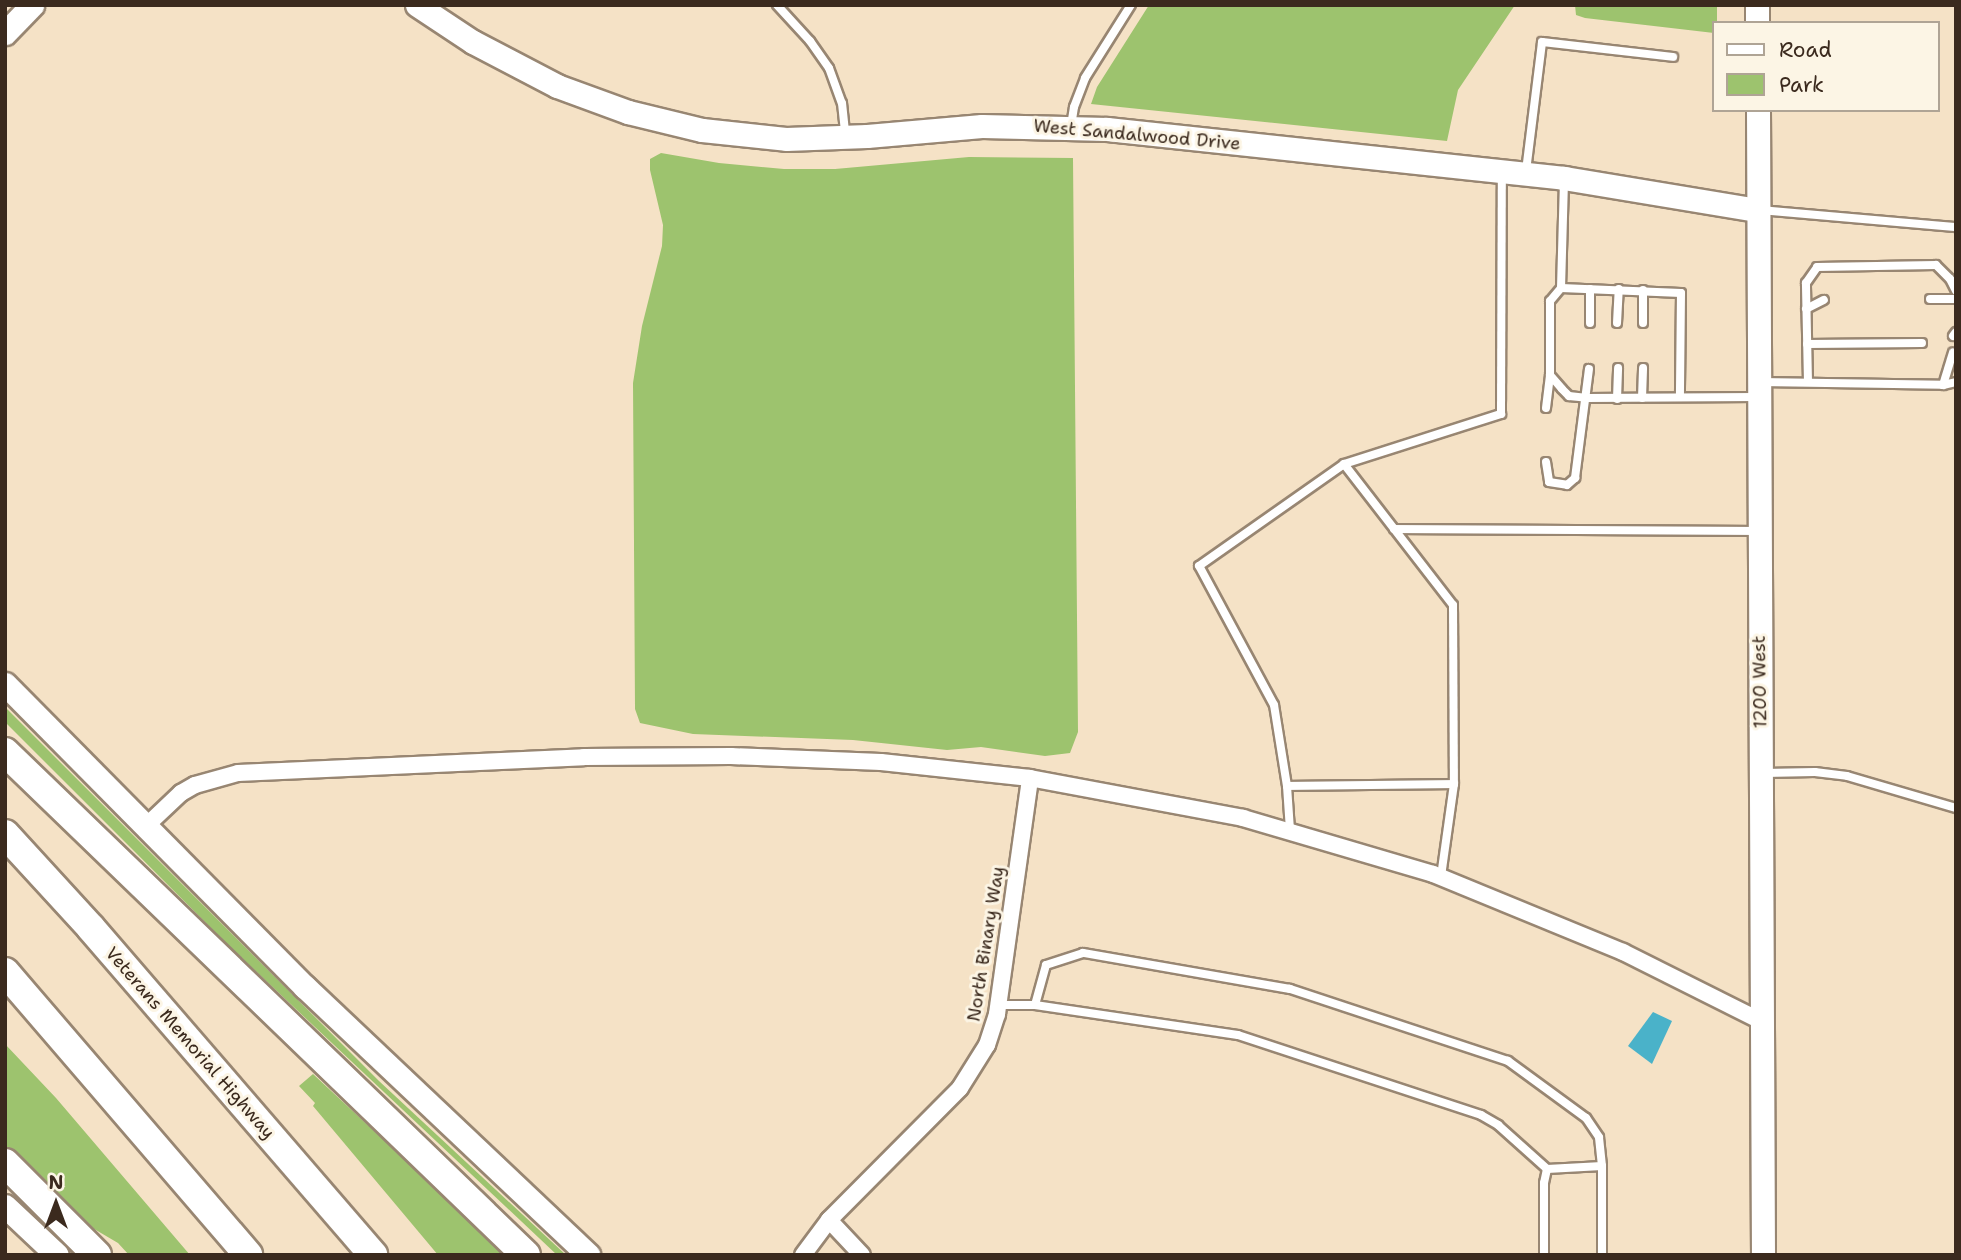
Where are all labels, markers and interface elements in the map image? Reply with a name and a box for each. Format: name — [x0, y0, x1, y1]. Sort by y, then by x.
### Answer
legend — [1713, 21, 1940, 112]
text: Road — [1779, 36, 1832, 64]
text: Park — [1779, 71, 1824, 99]
street label: West Sandalwood Drive — [1033, 115, 1241, 155]
street label: 1200 West — [1748, 635, 1772, 729]
street label: North Binary Way — [963, 865, 1009, 1023]
street label: Veterans Memorial Highway — [101, 943, 279, 1143]
north arrow — [21, 1169, 91, 1239]
text: N — [48, 1170, 64, 1195]

